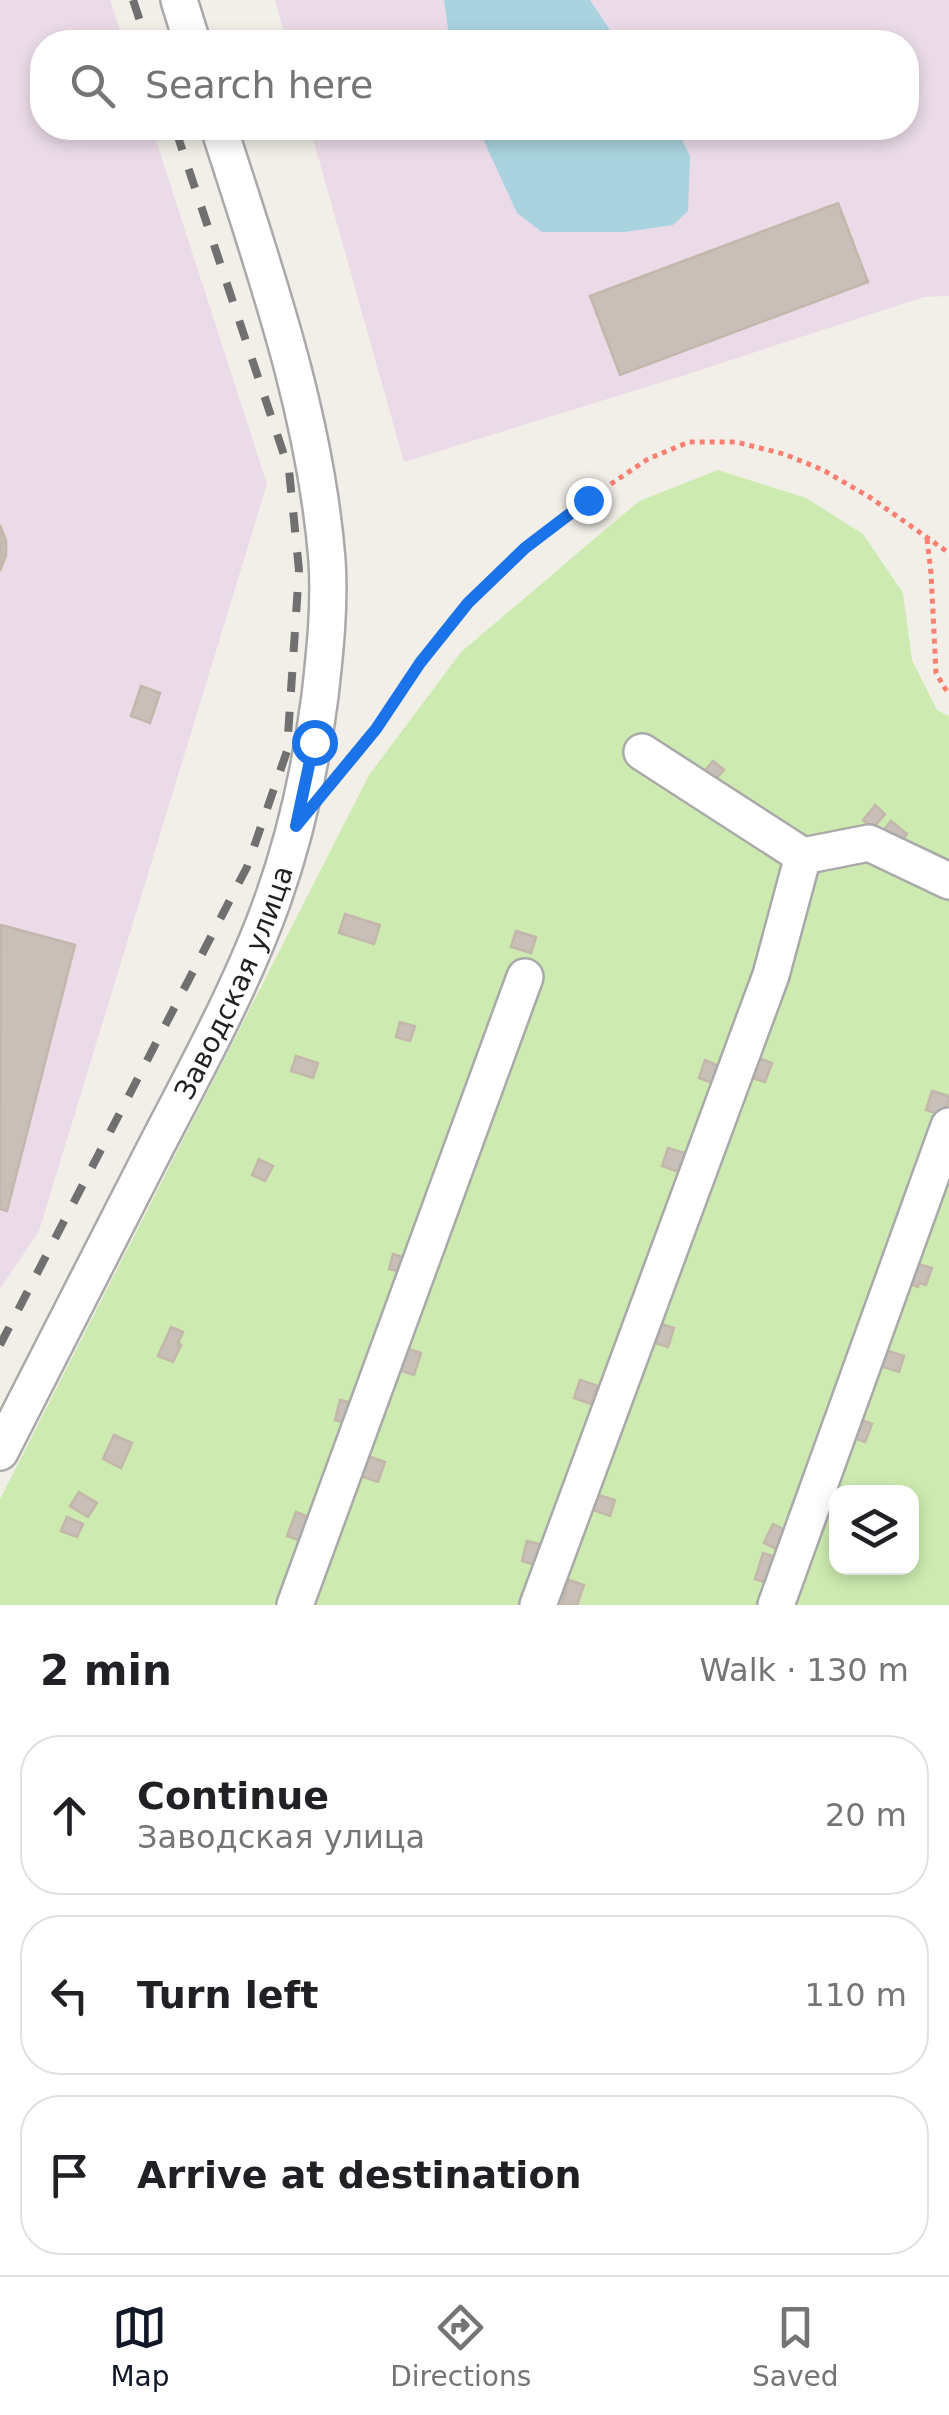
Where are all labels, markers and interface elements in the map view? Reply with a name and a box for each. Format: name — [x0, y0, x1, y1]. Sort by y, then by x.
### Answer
search box — [30, 30, 919, 140]
icon: search — [65, 58, 120, 113]
text: Search here — [145, 63, 373, 107]
route end — [566, 478, 612, 524]
route start — [292, 720, 338, 766]
street label: Заводская улица — [167, 862, 300, 1105]
map controls — [829, 1485, 919, 1575]
button: layers — [829, 1485, 919, 1575]
text: 2 min — [40, 1646, 172, 1695]
text: Walk · 130 m — [699, 1651, 909, 1689]
text: Continue — [137, 1774, 329, 1818]
icon: ahead — [42, 1788, 97, 1843]
text: 20 m — [825, 1796, 907, 1834]
text: Заводская улица — [137, 1818, 425, 1856]
icon: left — [42, 1968, 97, 2023]
text: Turn left — [137, 1973, 318, 2017]
text: 110 m — [805, 1976, 907, 2014]
icon: arrive — [42, 2148, 97, 2203]
text: Arrive at destination — [137, 2153, 582, 2197]
tab: Map — [110, 2300, 169, 2393]
tab: Directions — [390, 2300, 531, 2393]
tab: Saved — [752, 2300, 839, 2393]

